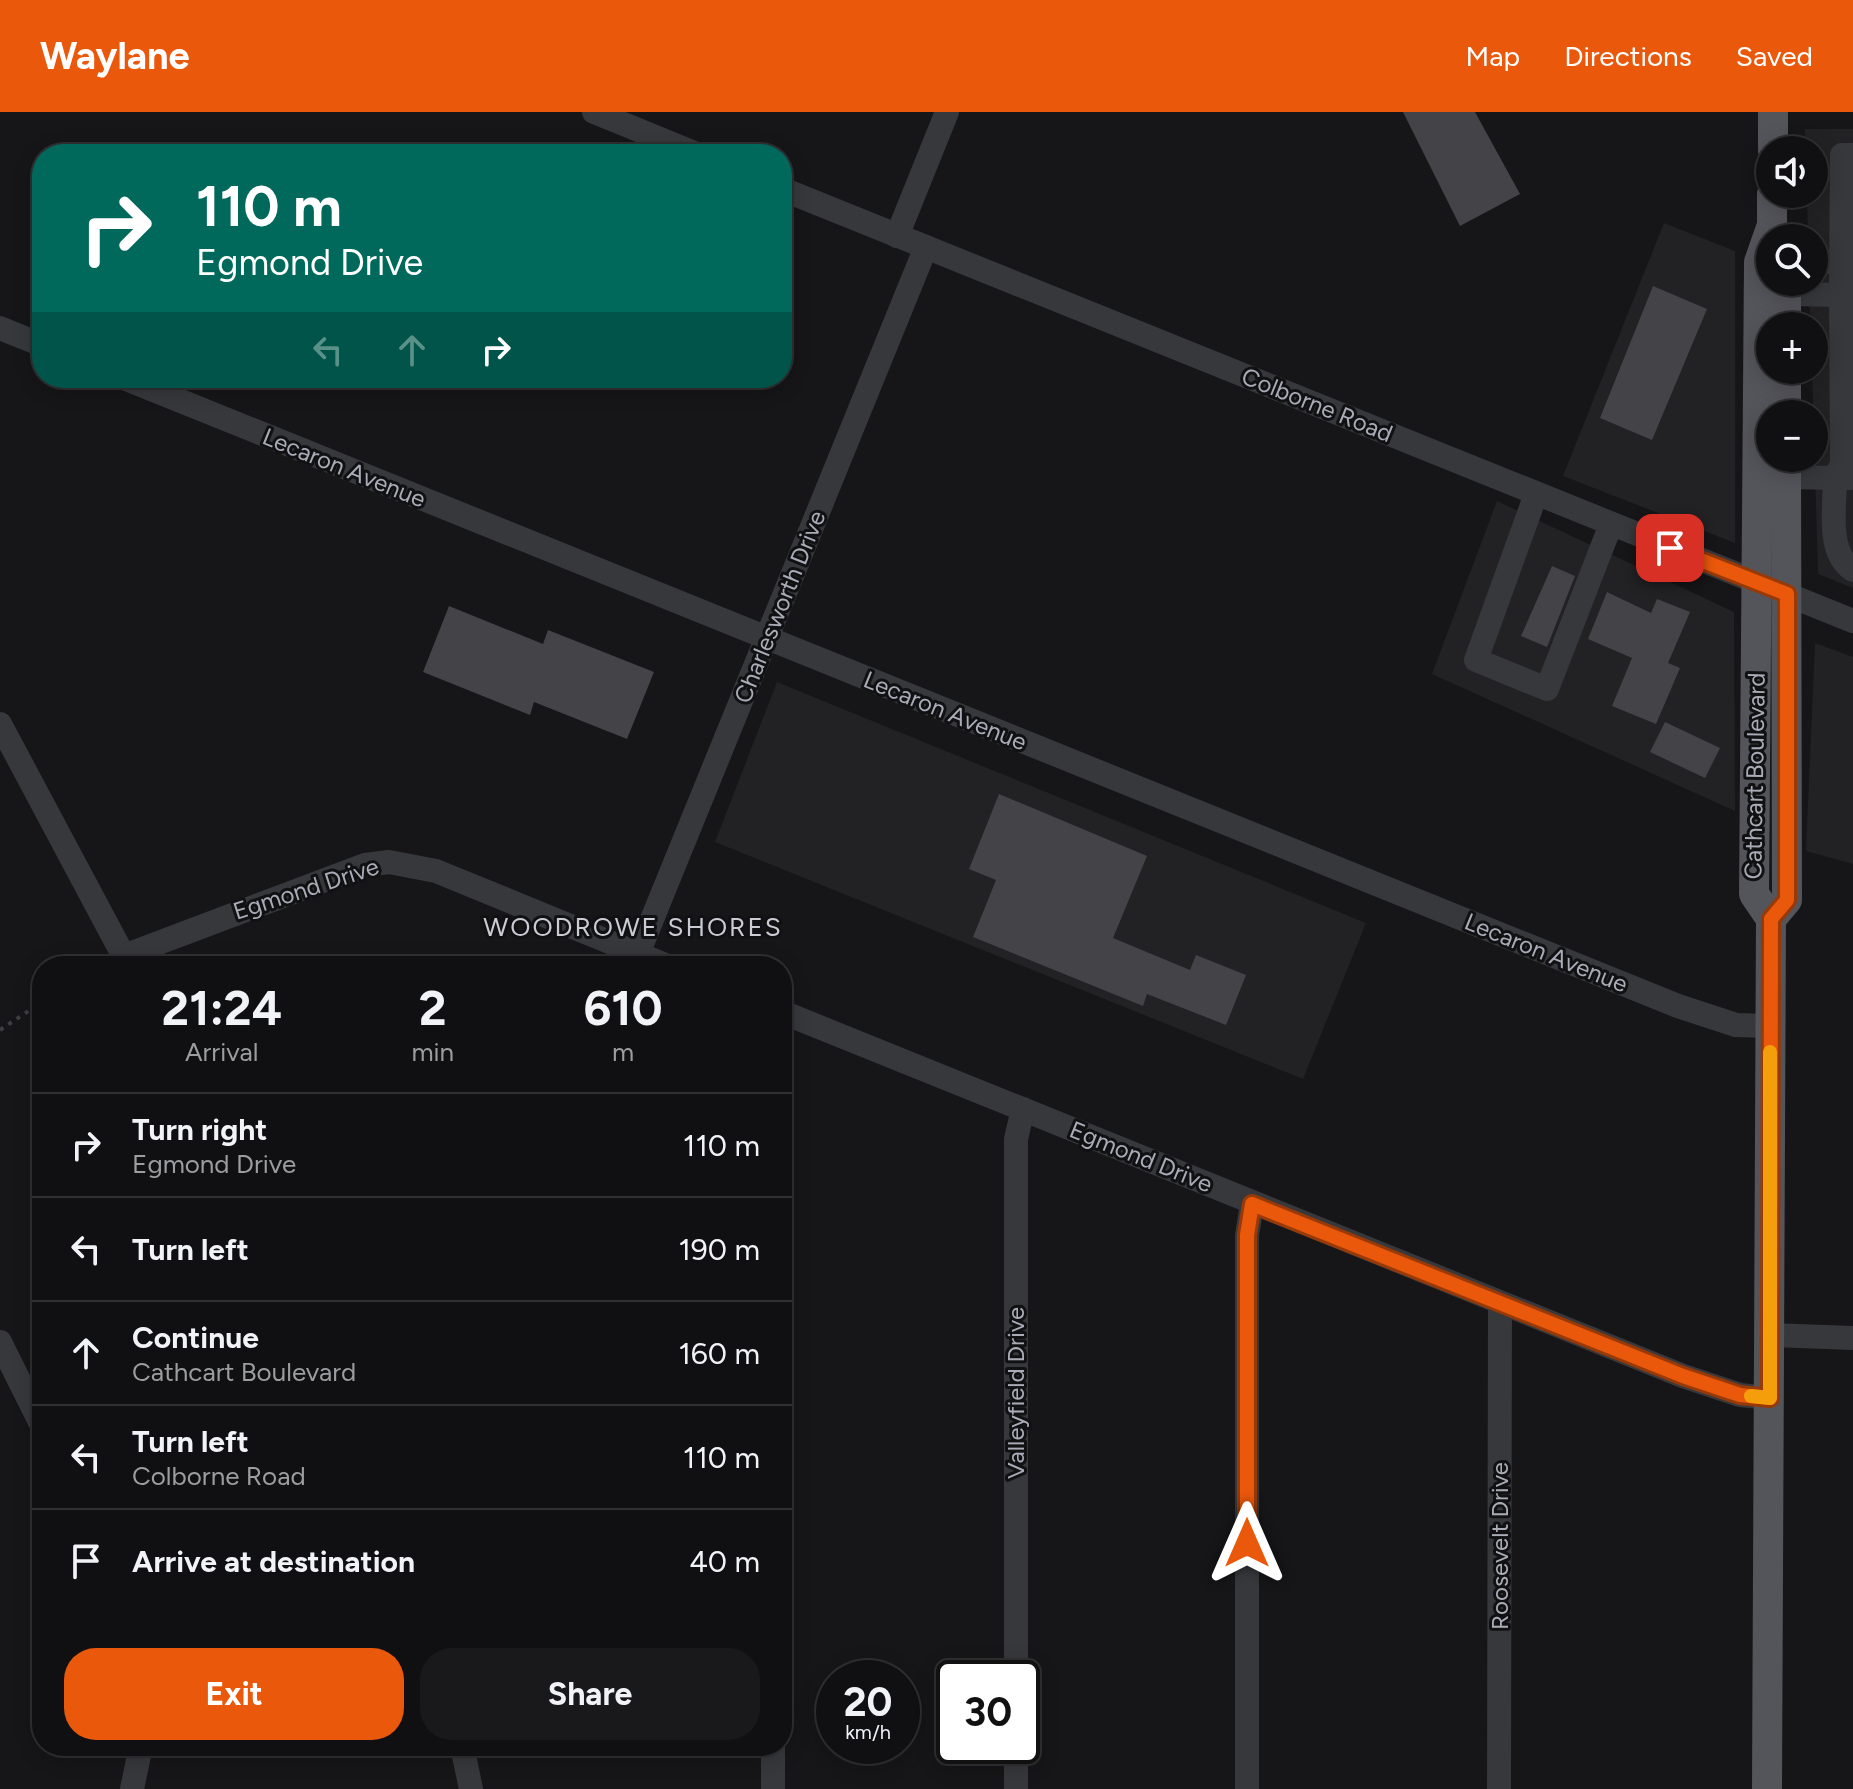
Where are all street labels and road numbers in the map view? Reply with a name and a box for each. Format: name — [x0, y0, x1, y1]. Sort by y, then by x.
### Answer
street label: Colborne Road — [1237, 361, 1397, 448]
street label: Lecaron Avenue — [258, 422, 430, 513]
street label: Charlesworth Drive — [728, 506, 831, 707]
street label: Lecaron Avenue — [859, 665, 1031, 756]
street label: Cathcart Boulevard — [1738, 672, 1771, 880]
street label: Egmond Drive — [229, 851, 382, 926]
street label: Lecaron Avenue — [1460, 907, 1632, 998]
street label: Egmond Drive — [1066, 1115, 1217, 1198]
street label: Valleyfield Drive — [1001, 1307, 1030, 1479]
street label: Roosevelt Drive — [1485, 1462, 1514, 1630]

